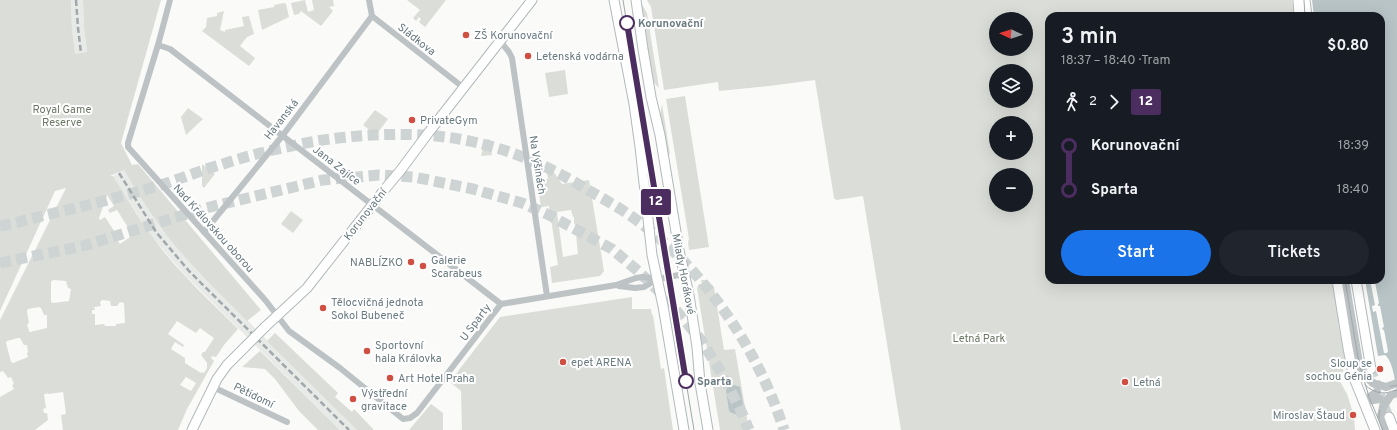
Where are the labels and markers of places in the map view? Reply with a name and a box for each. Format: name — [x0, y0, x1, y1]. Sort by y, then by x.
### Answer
marker: Korunovační — [619, 15, 635, 31]
place label: Korunovační — [638, 17, 704, 31]
place label: ZŠ Korunovační — [474, 28, 553, 43]
marker: ZŠ Korunovační — [461, 30, 471, 40]
place label: Letenská vodárna — [536, 50, 624, 64]
marker: Letenská vodárna — [523, 51, 533, 61]
place label: PrivateGym — [420, 114, 477, 128]
marker: PrivateGym — [407, 115, 417, 125]
place label: Galerie Scarabeus — [431, 254, 482, 281]
place label: NABLÍZKO — [350, 255, 403, 270]
marker: NABLÍZKO — [406, 257, 416, 267]
marker: Galerie Scarabeus — [418, 261, 428, 271]
place label: Tělocvičná jednota Sokol Bubeneč — [331, 296, 424, 323]
marker: Tělocvičná jednota Sokol Bubeneč — [318, 303, 328, 313]
place label: Sportovní hala Královka — [375, 339, 442, 366]
marker: Sportovní hala Královka — [362, 346, 372, 356]
place label: epet ARENA — [571, 356, 632, 370]
marker: epet ARENA — [558, 357, 568, 367]
place label: Sloup se sochou Génia — [1306, 357, 1372, 384]
marker: Sloup se sochou Génia — [1375, 364, 1385, 374]
place label: Art Hotel Praha — [398, 372, 475, 386]
marker: Art Hotel Praha — [385, 373, 395, 383]
marker: Sparta — [678, 373, 694, 389]
place label: Sparta — [697, 375, 731, 389]
place label: Letná — [1133, 376, 1161, 390]
marker: Letná — [1120, 377, 1130, 387]
place label: Výstřední gravitace — [361, 387, 409, 414]
marker: Výstřední gravitace — [348, 394, 358, 404]
place label: Miroslav Štaud — [1273, 408, 1345, 423]
marker: Miroslav Štaud — [1348, 410, 1358, 420]

